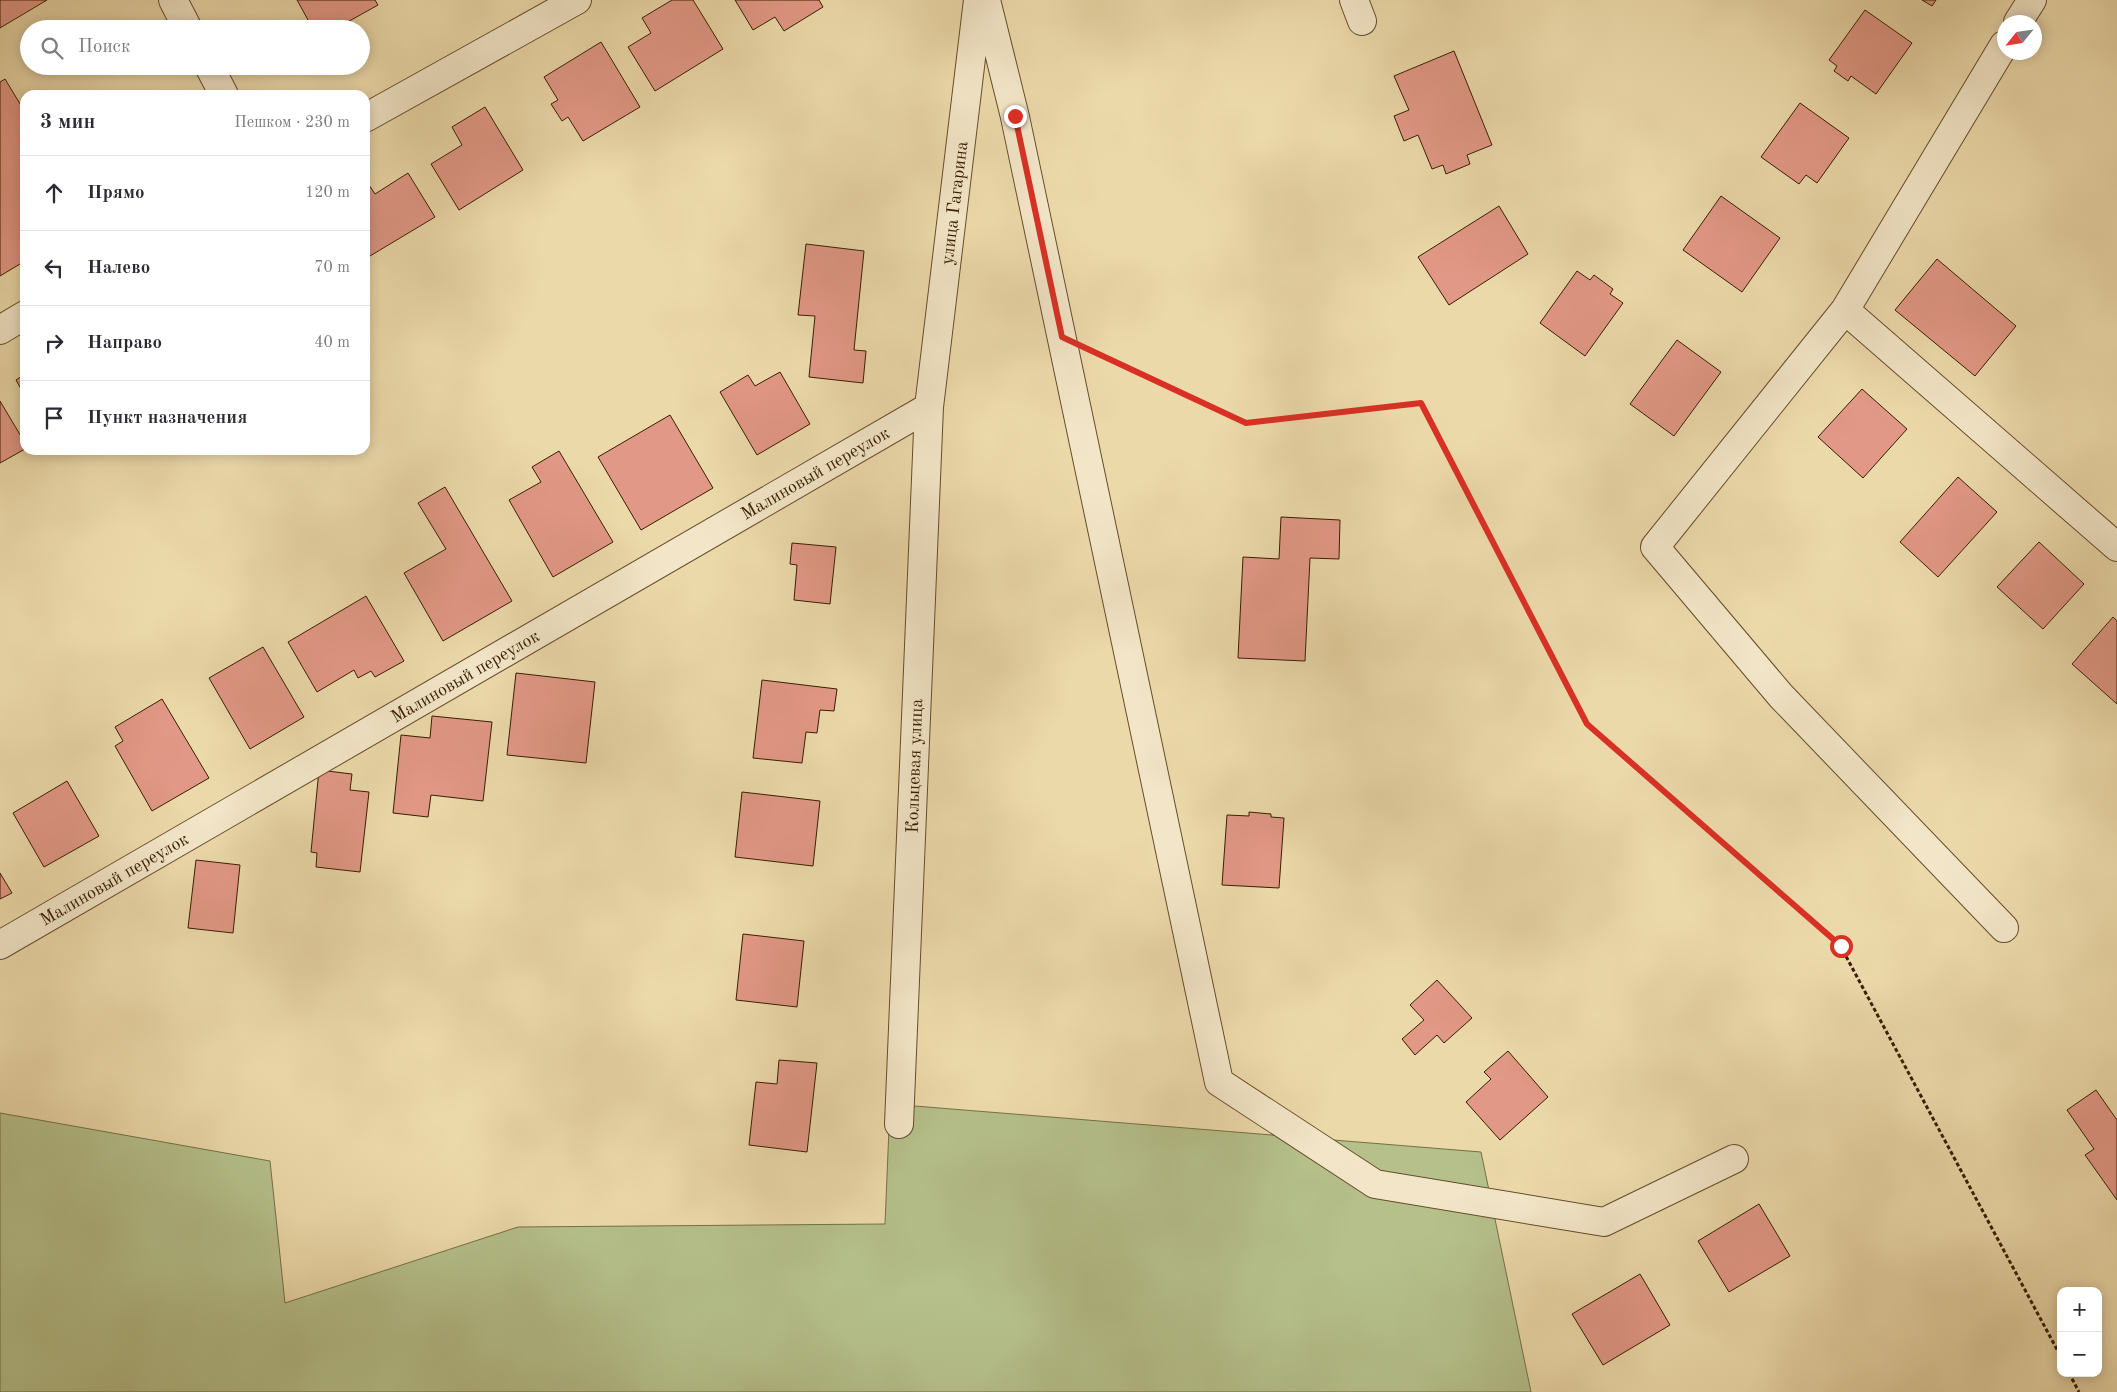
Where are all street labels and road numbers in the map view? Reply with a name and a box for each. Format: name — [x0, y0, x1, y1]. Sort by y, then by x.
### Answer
street label: улица Гагарина — [938, 140, 972, 266]
street label: Малиновый переулок — [738, 424, 893, 524]
street label: Малиновый переулок — [388, 627, 543, 727]
street label: Кольцевая улица — [904, 698, 926, 834]
street label: Малиновый переулок — [37, 830, 192, 930]

